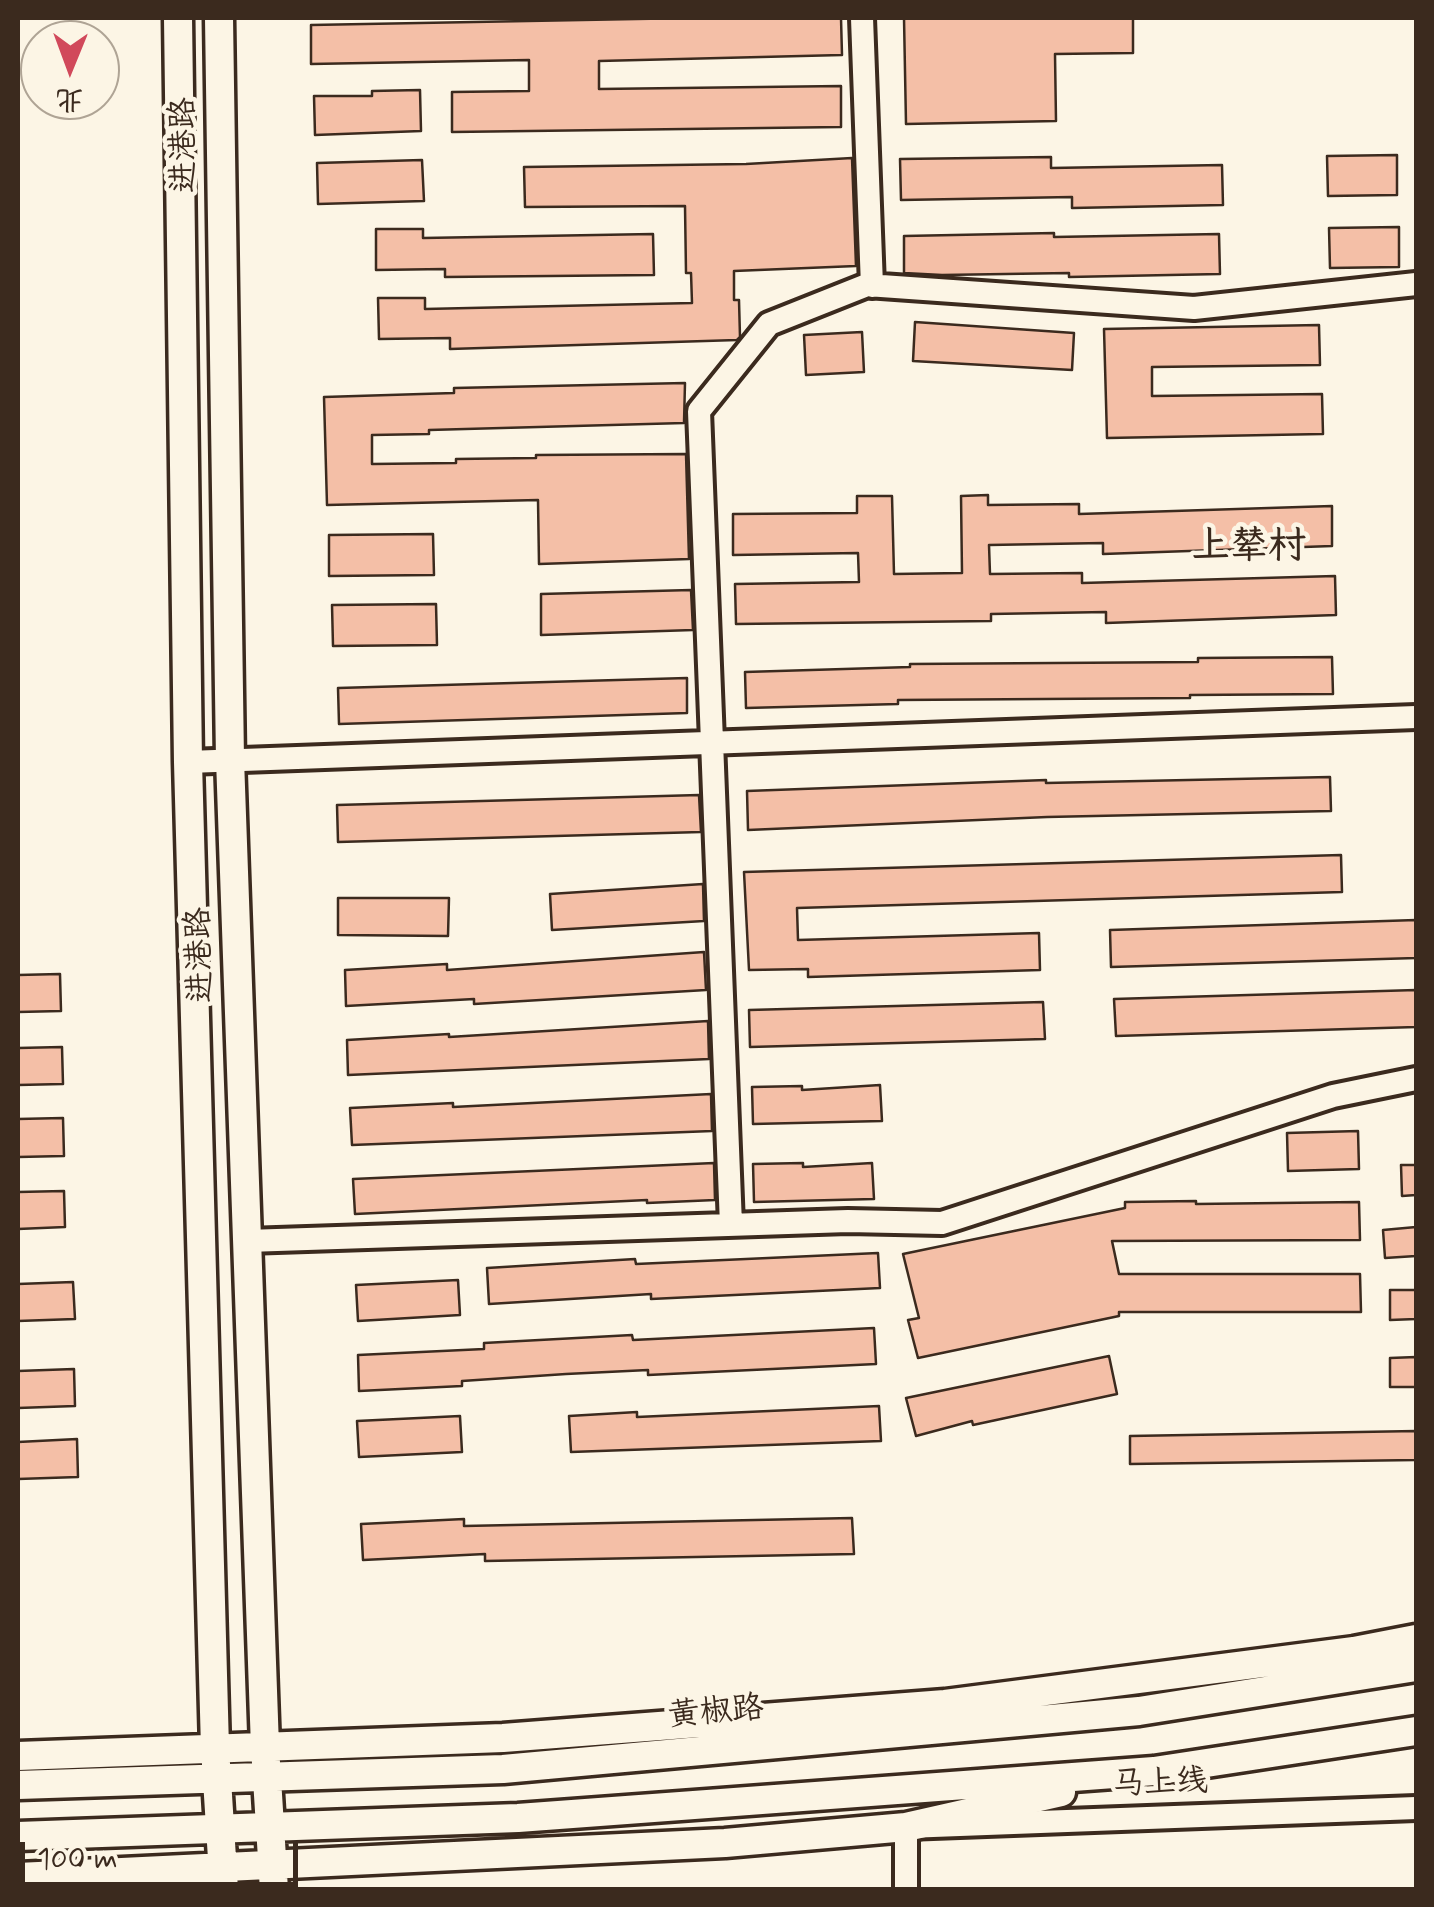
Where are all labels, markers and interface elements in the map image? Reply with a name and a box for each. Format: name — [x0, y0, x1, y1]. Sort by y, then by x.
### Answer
north arrow — [20, 20, 120, 120]
text: 北 — [55, 80, 84, 117]
street label: 进港路 — [166, 97, 206, 193]
district label: 上辇村 — [1192, 526, 1306, 572]
street label: 进港路 — [181, 906, 223, 1004]
street label: 黄椒路 — [667, 1691, 765, 1737]
street label: 马上线 — [1111, 1764, 1209, 1806]
scale bar — [25, 1822, 302, 1884]
text: 100 m — [37, 1840, 118, 1879]

